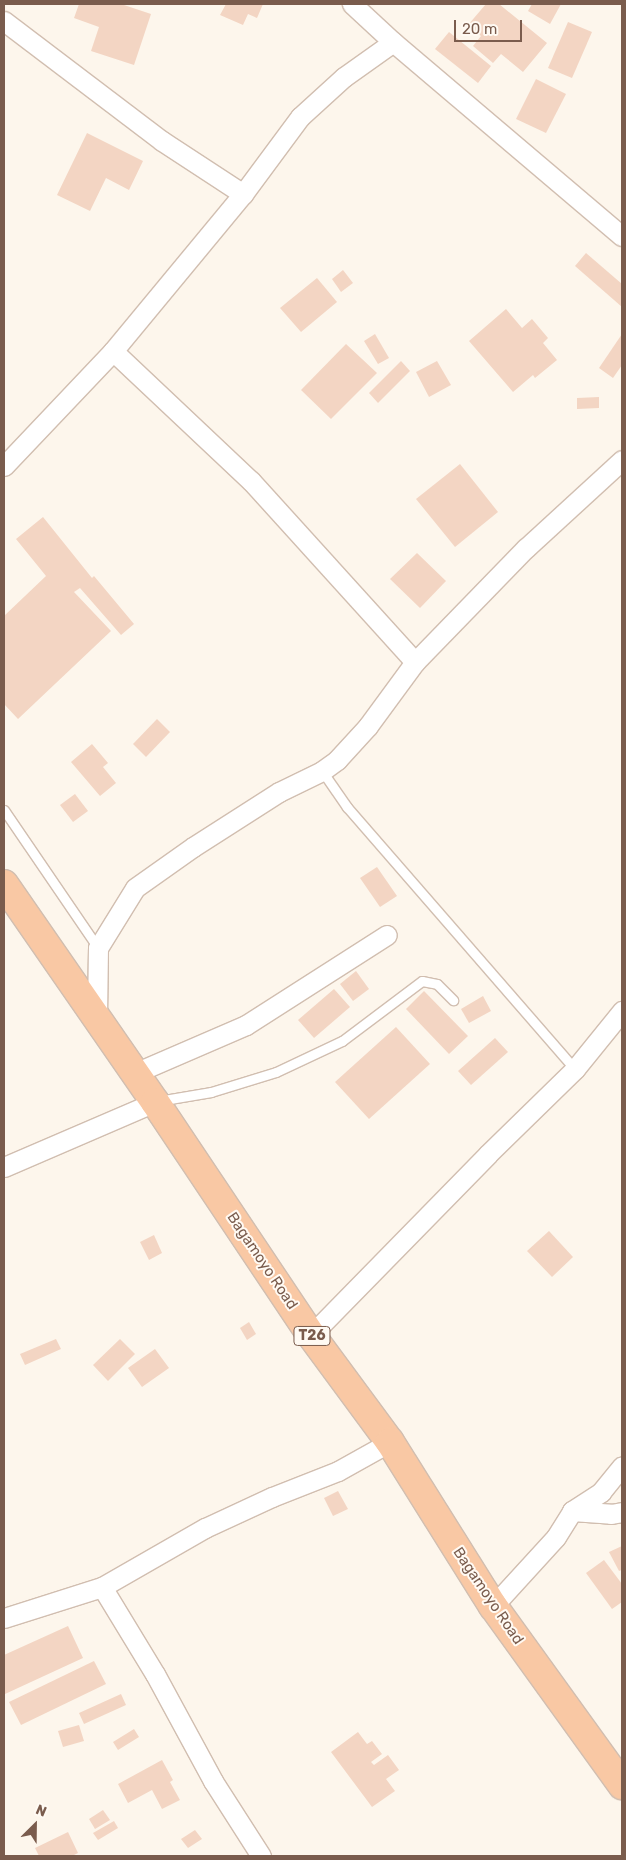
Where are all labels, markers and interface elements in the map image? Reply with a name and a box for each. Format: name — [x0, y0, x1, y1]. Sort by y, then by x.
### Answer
scale bar — [456, 10, 524, 42]
text: 20 m — [462, 20, 497, 38]
street label: Bagamoyo Road — [223, 1209, 301, 1313]
road number: T26 — [293, 1324, 331, 1348]
street label: Bagamoyo Road — [449, 1544, 527, 1648]
north arrow — [10, 1800, 60, 1850]
text: N — [33, 1801, 49, 1821]

